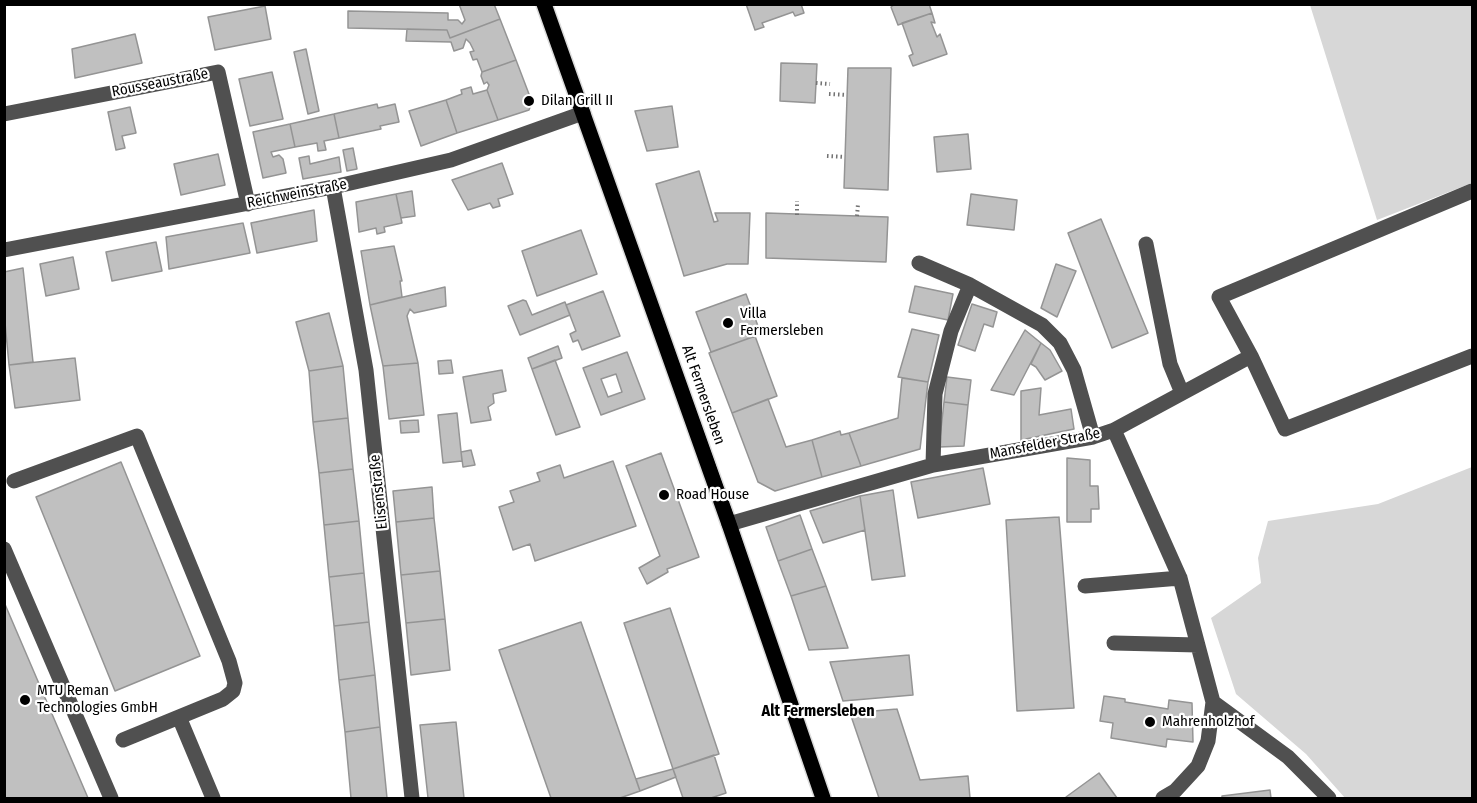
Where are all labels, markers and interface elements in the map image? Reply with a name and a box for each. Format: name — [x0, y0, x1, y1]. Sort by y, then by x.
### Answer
street label: Rousseaustraße — [110, 65, 210, 101]
place label: Dilan Grill II — [541, 92, 613, 110]
marker: Dilan Grill II — [522, 94, 536, 108]
street label: Reichweinstraße — [246, 176, 348, 212]
place label: Villa Fermersleben — [740, 305, 824, 340]
marker: Villa Fermersleben — [721, 316, 735, 330]
street label: Alt Fermersleben — [678, 343, 728, 447]
street label: Mansfelder Straße — [988, 424, 1102, 464]
street label: Elisenstraße — [366, 454, 392, 530]
place label: Road House — [676, 486, 749, 504]
marker: Road House — [657, 488, 671, 502]
place label: MTU Reman Technologies GmbH — [37, 682, 158, 717]
marker: MTU Reman Technologies GmbH — [18, 693, 32, 707]
district label: Alt Fermersleben — [761, 702, 875, 722]
place label: Mahrenholzhof — [1162, 713, 1254, 731]
marker: Mahrenholzhof — [1143, 715, 1157, 729]

